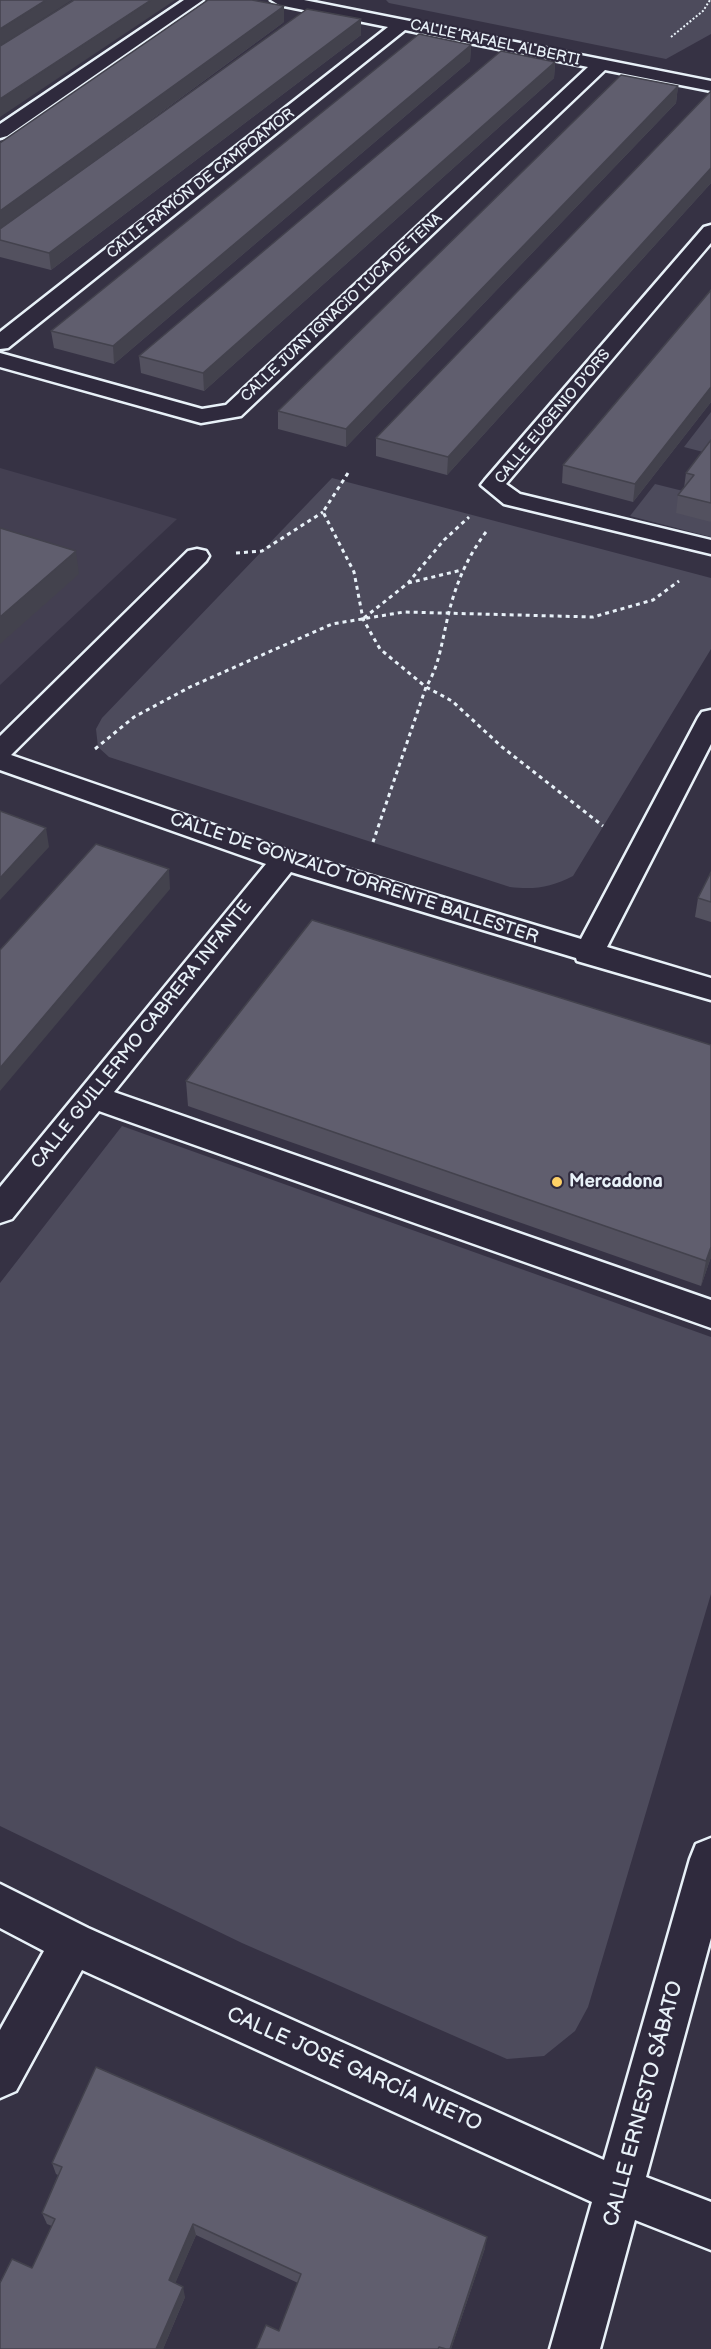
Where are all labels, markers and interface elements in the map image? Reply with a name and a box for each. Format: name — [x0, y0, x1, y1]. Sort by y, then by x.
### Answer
street label: CALLE RAFAEL ALBERTI — [408, 16, 582, 70]
street label: CALLE RAMÓN DE CAMPOAMOR — [104, 105, 298, 263]
street label: CALLE JUAN IGNACIO LUCA DE TENA — [238, 210, 446, 406]
street label: CALLE EUGENIO D'ORS — [492, 346, 614, 488]
street label: CALLE DE GONZALO TORRENTE BALLESTER — [167, 809, 541, 949]
street label: CALLE GUILLERMO CABRERA INFANTE — [27, 897, 257, 1173]
place label: Mercadona — [569, 1171, 663, 1193]
marker: Mercadona — [550, 1175, 564, 1189]
street label: CALLE ERNESTO SÁBATO — [599, 1978, 689, 2230]
street label: CALLE JOSÉ GARCÍA NIETO — [222, 2002, 486, 2138]

